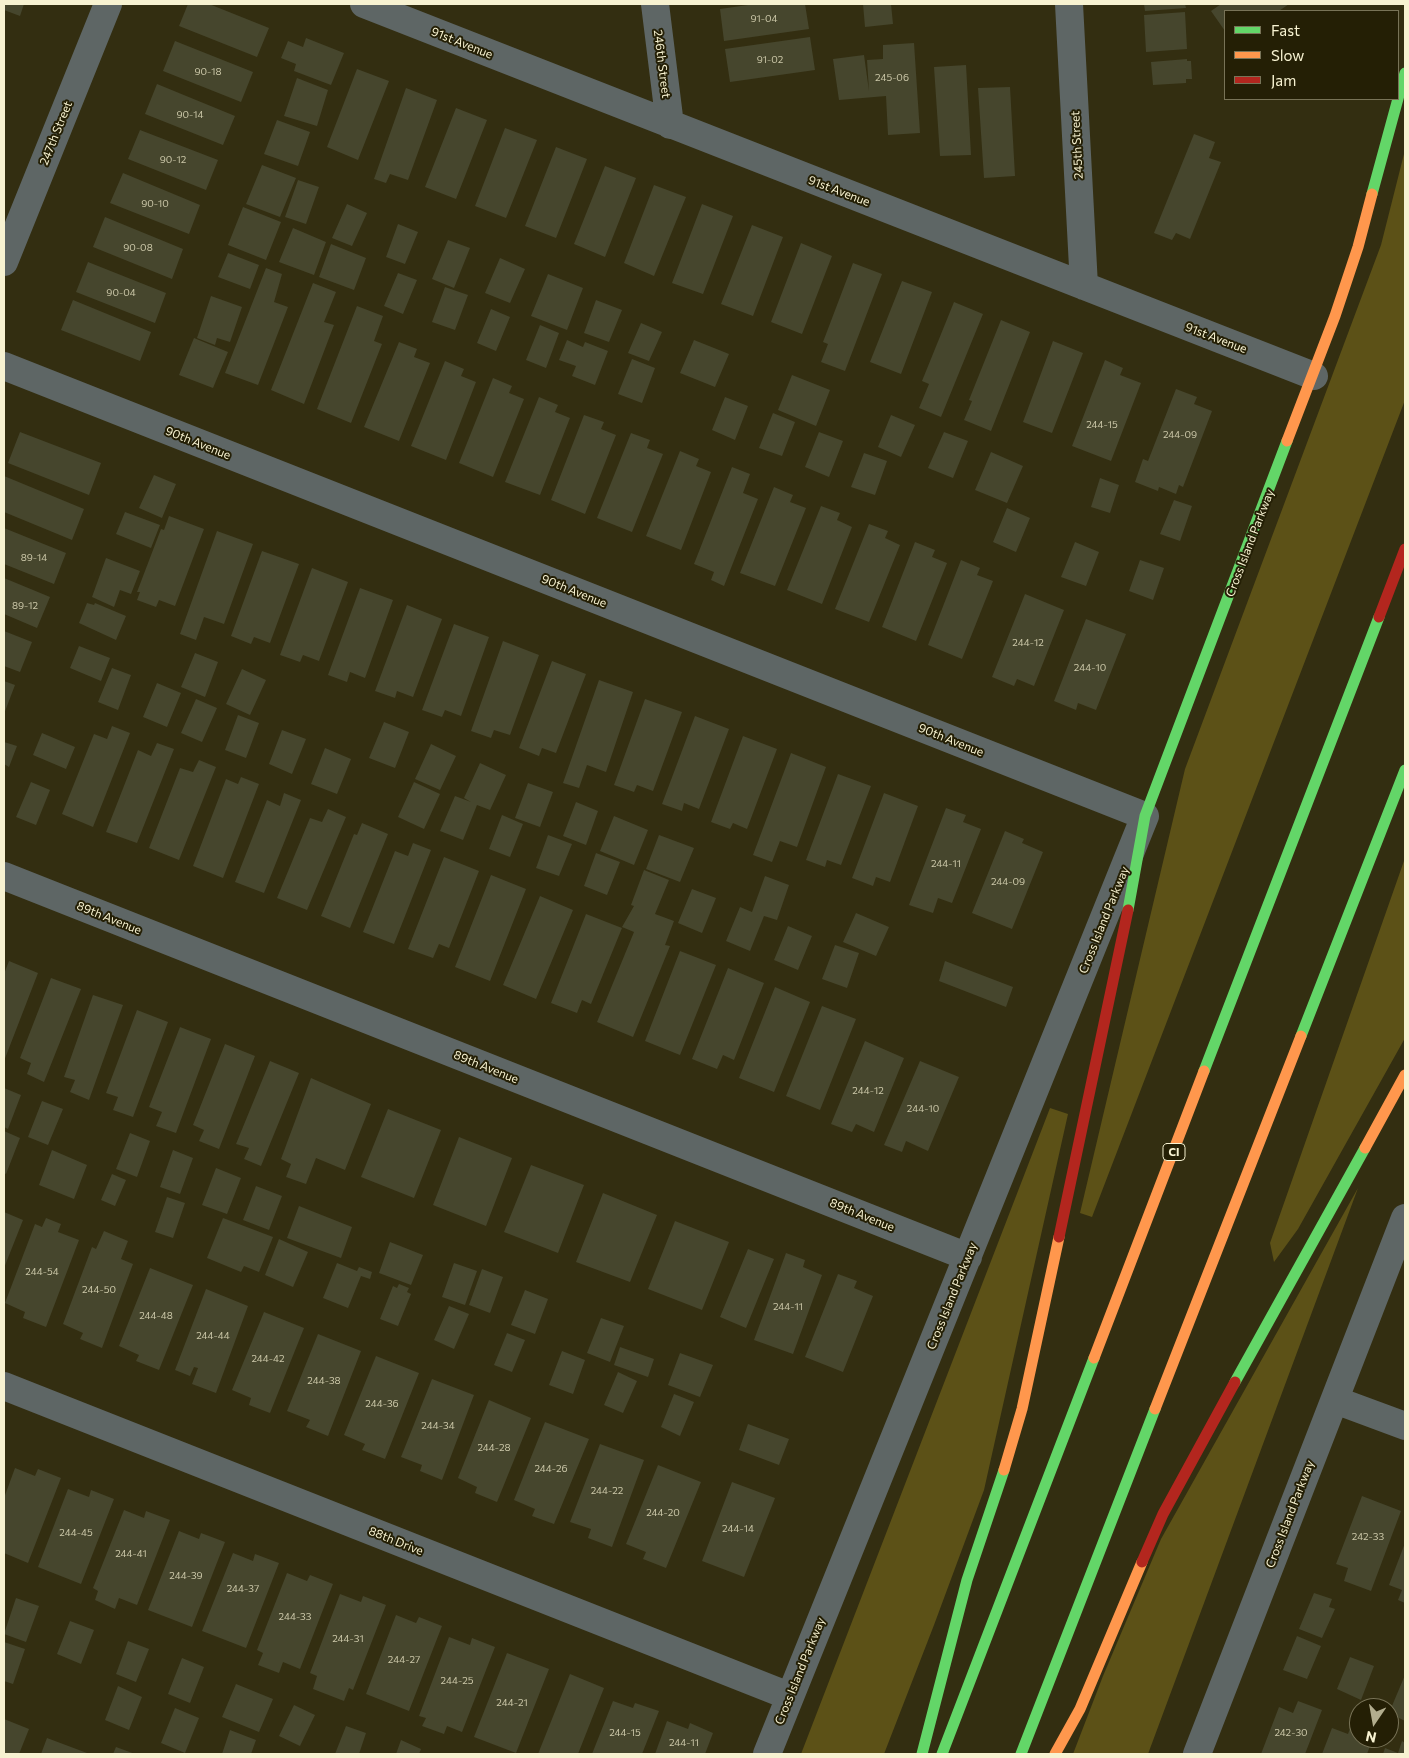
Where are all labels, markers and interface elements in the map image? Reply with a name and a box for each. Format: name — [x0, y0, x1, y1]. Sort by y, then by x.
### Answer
legend — [1224, 10, 1399, 100]
house number: 91-04 — [750, 13, 778, 25]
text: Fast — [1271, 21, 1300, 39]
street label: 91st Avenue — [429, 24, 495, 62]
street label: 246th Street — [651, 29, 673, 99]
text: Slow — [1271, 46, 1304, 64]
house number: 91-02 — [757, 54, 783, 66]
house number: 90-18 — [194, 66, 222, 78]
text: Jam — [1271, 71, 1296, 89]
house number: 245-06 — [875, 72, 909, 84]
street label: 247th Street — [37, 99, 75, 167]
house number: 90-14 — [176, 109, 204, 121]
street label: 245th Street — [1068, 110, 1086, 180]
house number: 90-12 — [160, 154, 186, 166]
street label: 91st Avenue — [806, 173, 872, 209]
house number: 90-10 — [141, 198, 169, 210]
house number: 90-08 — [123, 242, 153, 254]
house number: 90-04 — [106, 287, 136, 299]
street label: 91st Avenue — [1183, 320, 1249, 356]
house number: 244-15 — [1086, 419, 1118, 431]
street label: 90th Avenue — [163, 423, 233, 463]
house number: 244-09 — [1163, 429, 1197, 441]
street label: Cross Island Parkway — [1223, 487, 1277, 599]
house number: 89-14 — [21, 552, 47, 564]
street label: 90th Avenue — [539, 571, 609, 611]
house number: 89-12 — [12, 600, 38, 612]
house number: 244-12 — [1012, 637, 1044, 649]
house number: 244-10 — [1074, 662, 1106, 674]
street label: 90th Avenue — [916, 720, 986, 760]
house number: 244-11 — [931, 858, 961, 870]
street label: Cross Island Parkway — [1076, 864, 1132, 976]
house number: 244-09 — [991, 876, 1025, 888]
street label: 89th Avenue — [74, 898, 144, 938]
street label: 89th Avenue — [451, 1047, 521, 1087]
house number: 244-12 — [852, 1085, 884, 1097]
house number: 244-10 — [907, 1103, 939, 1115]
road number: CI — [1163, 1144, 1185, 1160]
street label: 89th Avenue — [827, 1195, 897, 1235]
street label: Cross Island Parkway — [924, 1240, 980, 1352]
house number: 244-54 — [25, 1266, 59, 1278]
house number: 244-50 — [82, 1284, 116, 1296]
house number: 244-11 — [773, 1301, 803, 1313]
house number: 244-48 — [139, 1310, 173, 1322]
house number: 244-44 — [196, 1330, 230, 1342]
house number: 244-42 — [252, 1353, 284, 1365]
house number: 244-38 — [307, 1375, 341, 1387]
house number: 244-36 — [365, 1398, 399, 1410]
house number: 244-34 — [421, 1420, 455, 1432]
house number: 244-28 — [477, 1442, 511, 1454]
street label: Cross Island Parkway — [1263, 1458, 1317, 1570]
house number: 244-26 — [534, 1463, 568, 1475]
house number: 244-22 — [591, 1485, 623, 1497]
house number: 244-20 — [646, 1507, 680, 1519]
house number: 244-14 — [722, 1523, 754, 1535]
street label: 88th Drive — [367, 1524, 425, 1558]
house number: 244-45 — [59, 1527, 93, 1539]
house number: 242-33 — [1352, 1531, 1384, 1543]
house number: 244-41 — [115, 1548, 147, 1560]
house number: 244-39 — [169, 1570, 203, 1582]
house number: 244-37 — [227, 1583, 259, 1595]
house number: 244-33 — [279, 1611, 311, 1623]
street label: Cross Island Parkway — [772, 1615, 828, 1727]
house number: 244-31 — [332, 1633, 364, 1645]
house number: 244-27 — [388, 1654, 420, 1666]
house number: 244-25 — [441, 1675, 473, 1687]
house number: 244-21 — [496, 1697, 528, 1709]
north arrow — [1349, 1698, 1399, 1748]
house number: 244-15 — [609, 1727, 641, 1739]
house number: 242-30 — [1274, 1727, 1308, 1739]
text: N — [1364, 1728, 1378, 1747]
house number: 244-11 — [669, 1737, 699, 1749]

